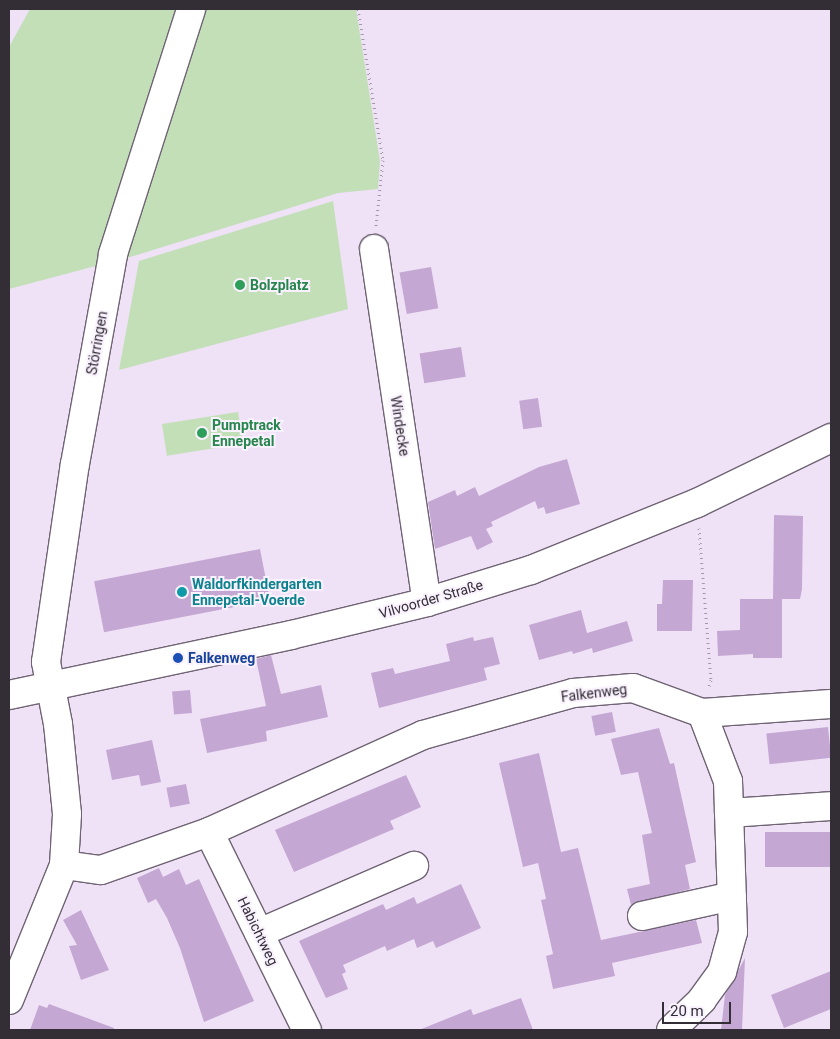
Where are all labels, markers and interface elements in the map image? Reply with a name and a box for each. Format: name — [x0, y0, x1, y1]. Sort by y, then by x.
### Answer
place label: Bolzplatz — [250, 277, 309, 293]
marker: Bolzplatz — [234, 279, 246, 291]
street label: Störringen — [83, 310, 111, 376]
street label: Windecke — [387, 395, 413, 457]
place label: Pumptrack Ennepetal — [212, 417, 281, 450]
marker: Pumptrack Ennepetal — [196, 427, 208, 439]
place label: Waldorfkindergarten Ennepetal-Voerde — [192, 576, 322, 608]
street label: Vilvoorder Straße — [377, 576, 485, 622]
marker: Waldorfkindergarten Ennepetal-Voerde — [176, 586, 188, 598]
place label: Falkenweg — [188, 650, 255, 666]
marker: Falkenweg — [172, 652, 184, 664]
street label: Falkenweg — [560, 681, 628, 705]
street label: Habichtweg — [234, 894, 282, 968]
scale bar — [665, 992, 734, 1024]
text: 20 m — [670, 1002, 704, 1020]

